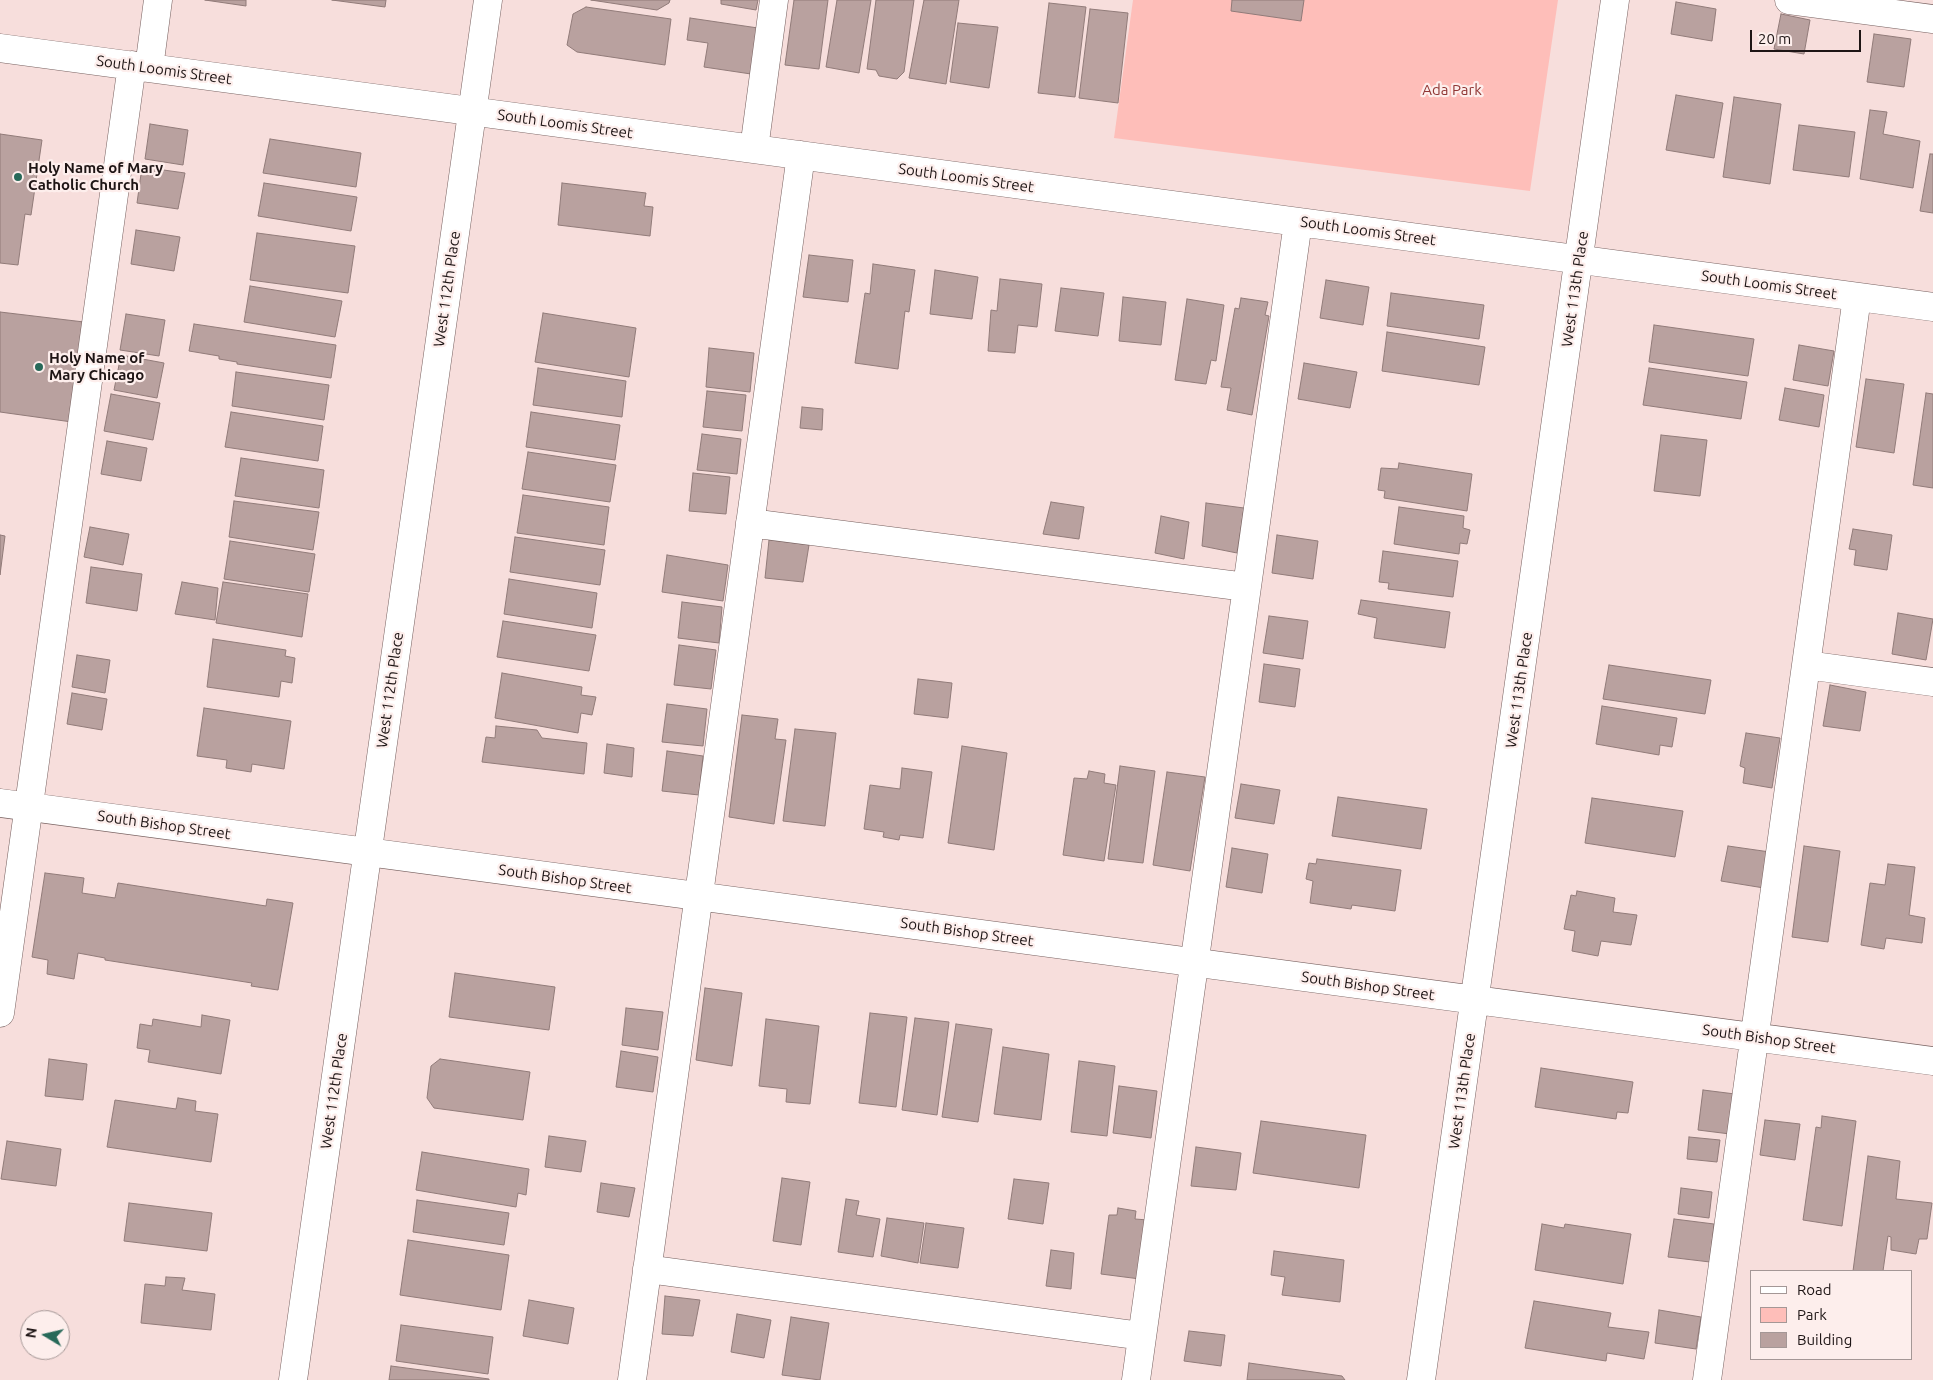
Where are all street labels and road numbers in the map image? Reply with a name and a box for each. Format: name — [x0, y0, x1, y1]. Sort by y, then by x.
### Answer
street label: South Loomis Street — [95, 52, 233, 88]
street label: South Loomis Street — [496, 106, 634, 142]
street label: South Loomis Street — [897, 160, 1035, 196]
street label: South Loomis Street — [1299, 213, 1437, 249]
street label: West 112th Place — [430, 230, 464, 348]
street label: West 113th Place — [1558, 230, 1592, 348]
street label: South Loomis Street — [1700, 267, 1838, 303]
street label: West 112th Place — [373, 631, 407, 749]
street label: West 113th Place — [1502, 631, 1536, 749]
street label: South Bishop Street — [96, 807, 232, 843]
street label: South Bishop Street — [497, 861, 633, 897]
street label: South Bishop Street — [899, 914, 1035, 950]
street label: South Bishop Street — [1300, 968, 1436, 1004]
street label: South Bishop Street — [1701, 1021, 1837, 1057]
street label: West 112th Place — [317, 1032, 351, 1150]
street label: West 113th Place — [1445, 1032, 1479, 1150]

